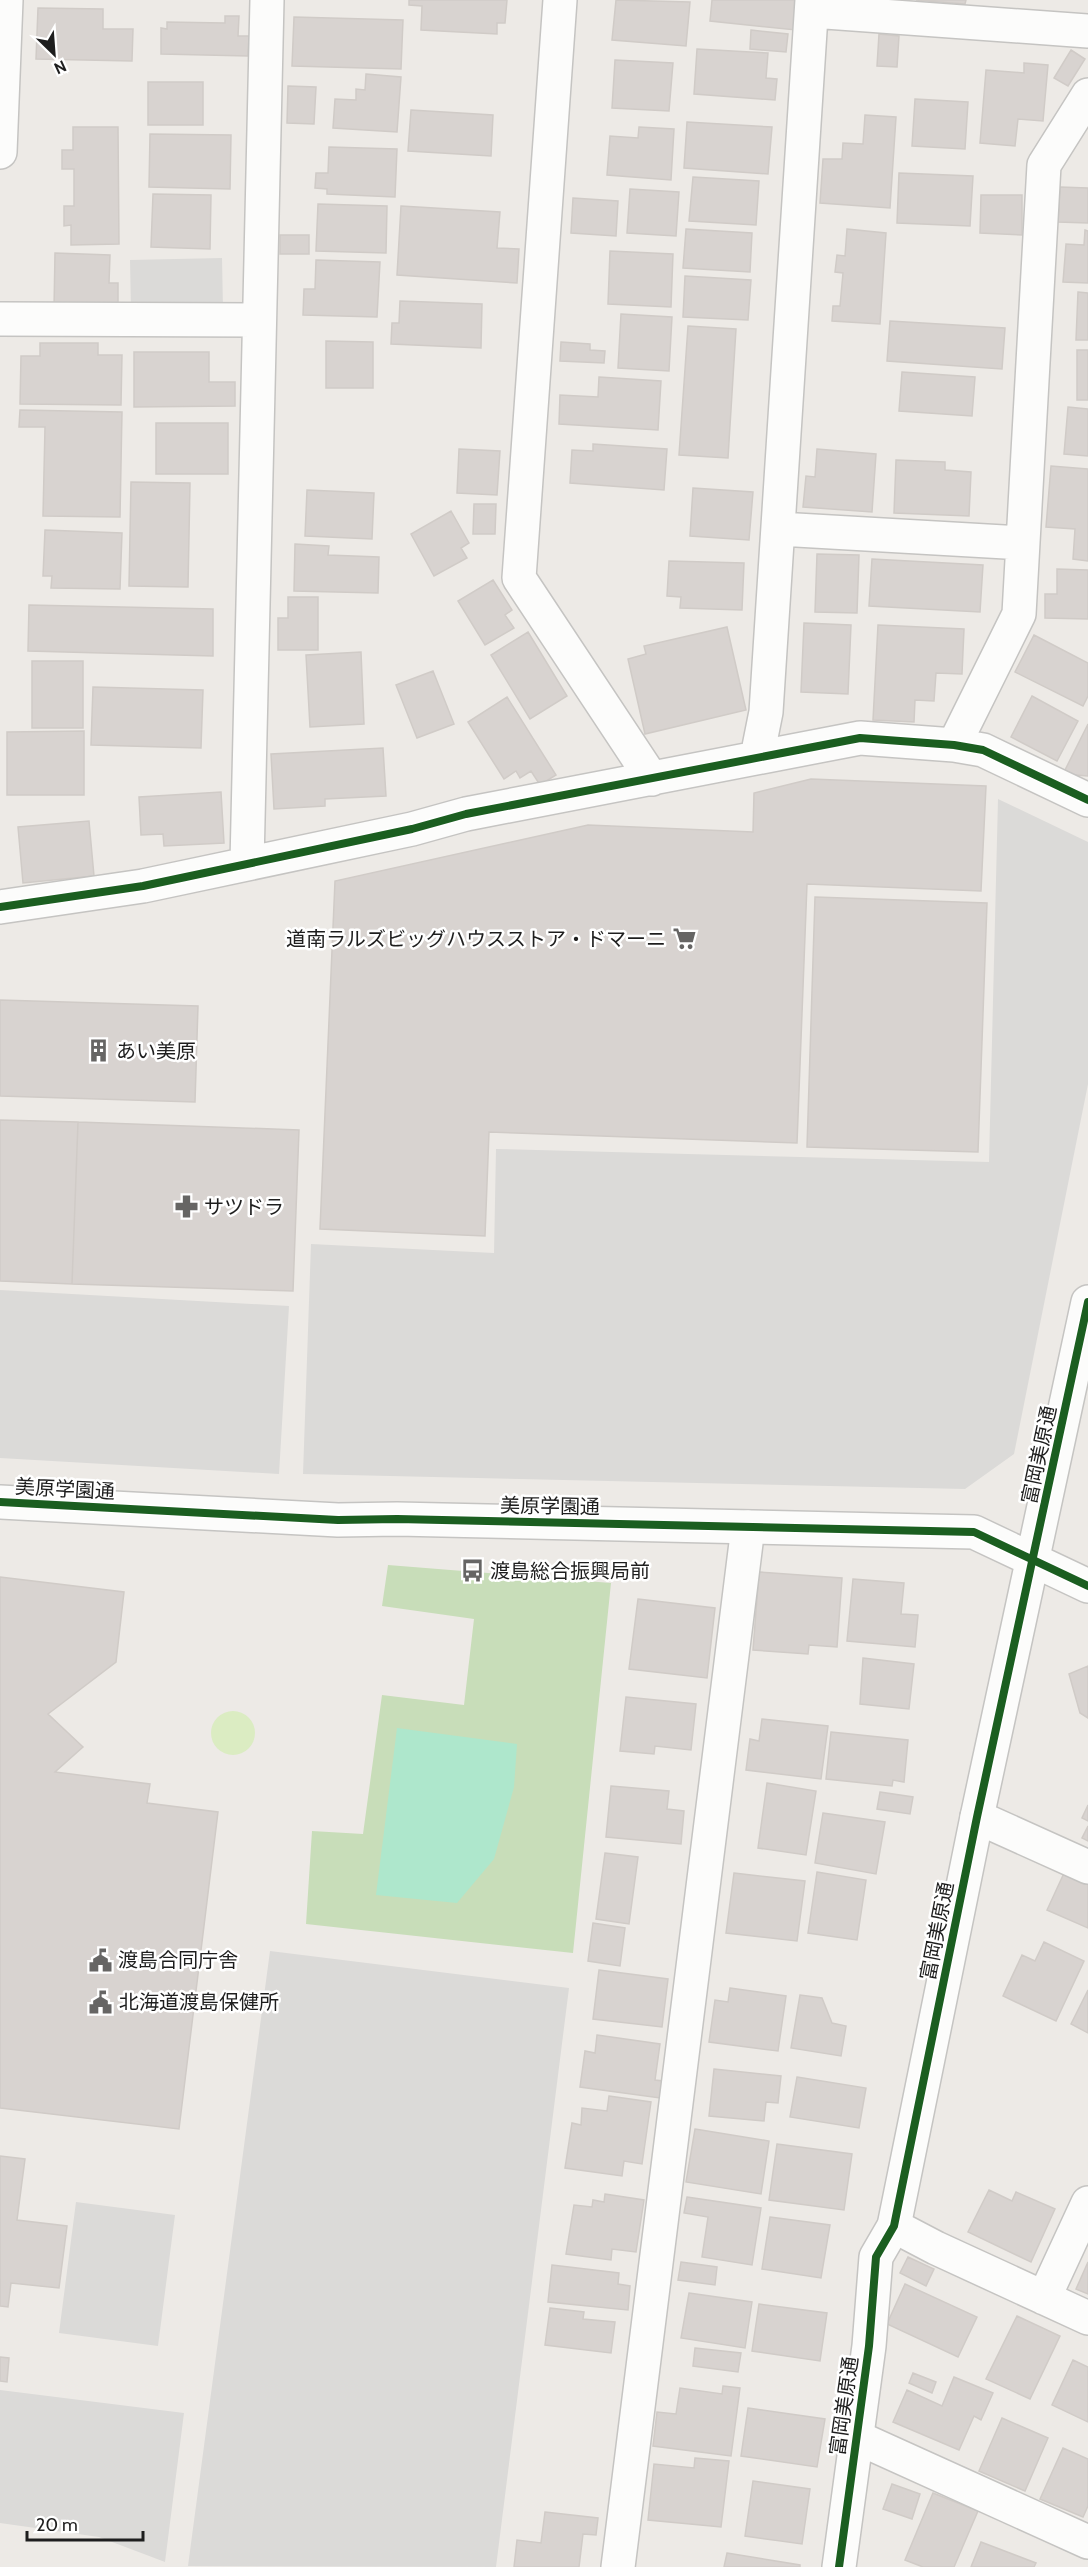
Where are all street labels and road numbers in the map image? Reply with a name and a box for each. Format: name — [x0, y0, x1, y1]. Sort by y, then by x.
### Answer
street label: 富岡美原通 — [1017, 1404, 1061, 1506]
street label: 美原学園通 — [14, 1474, 116, 1504]
street label: 美原学園通 — [500, 1493, 600, 1519]
street label: 富岡美原通 — [916, 1880, 958, 1982]
street label: 富岡美原通 — [825, 2355, 863, 2457]

